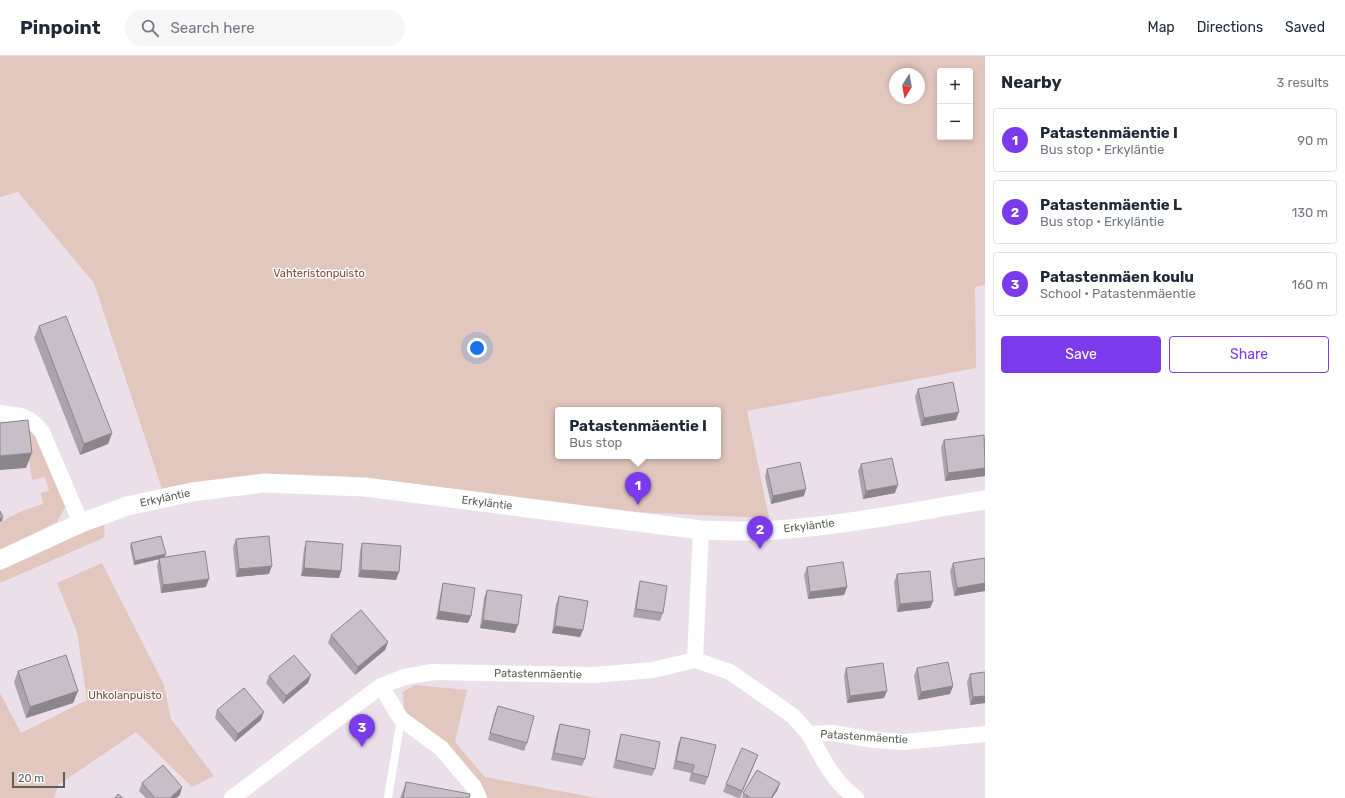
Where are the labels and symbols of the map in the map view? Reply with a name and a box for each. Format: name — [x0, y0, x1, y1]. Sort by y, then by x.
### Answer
north arrow — [889, 68, 925, 104]
park label: Vahteristonpuisto — [273, 267, 365, 280]
your location — [467, 338, 487, 358]
pin: 1 — [625, 472, 651, 505]
street label: Erkyläntie — [139, 486, 191, 510]
street label: Erkyläntie — [461, 493, 513, 513]
pin: 2 — [747, 516, 773, 549]
street label: Erkyläntie — [783, 516, 835, 536]
street label: Patastenmäentie — [494, 667, 582, 681]
park label: Uhkolanpuisto — [88, 689, 162, 702]
pin: 3 — [349, 714, 375, 747]
street label: Patastenmäentie — [820, 727, 908, 747]
scale bar — [12, 770, 65, 789]

